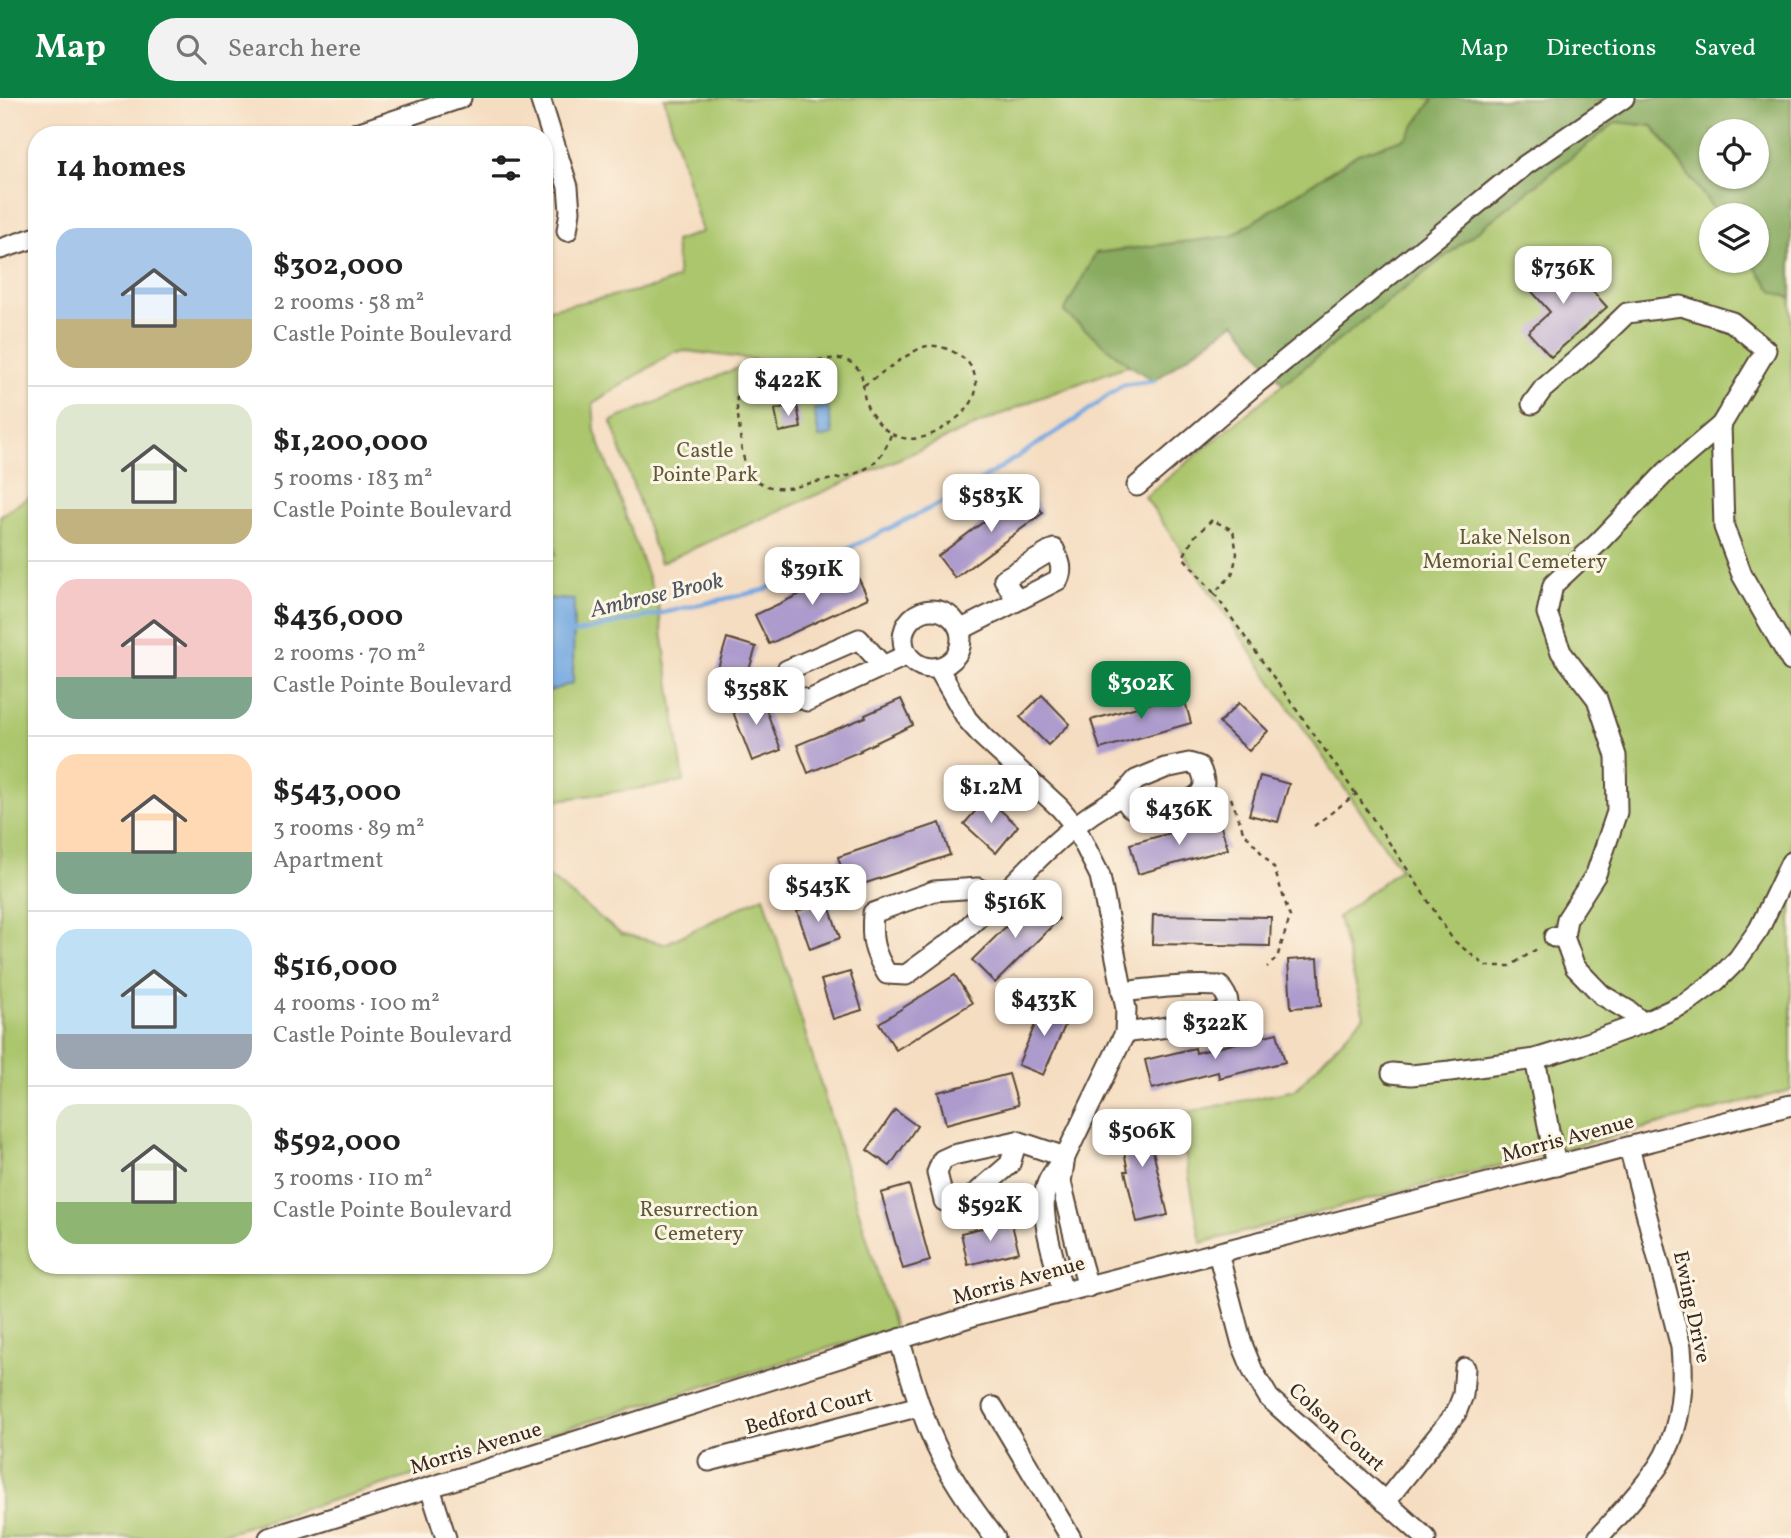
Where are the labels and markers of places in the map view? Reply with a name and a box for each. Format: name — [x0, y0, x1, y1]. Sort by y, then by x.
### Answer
pin: $736K — [1514, 246, 1612, 306]
pin: $422K — [739, 358, 837, 418]
pin: $583K — [942, 474, 1040, 534]
pin: $391K — [763, 547, 861, 607]
pin: $302K — [1092, 662, 1190, 721]
pin: $358K — [707, 668, 805, 727]
pin: $1.2M — [942, 766, 1040, 825]
pin: $436K — [1130, 788, 1228, 847]
pin: $543K — [769, 864, 867, 924]
pin: $516K — [966, 880, 1064, 940]
pin: $433K — [995, 978, 1093, 1038]
pin: $322K — [1166, 1002, 1264, 1061]
pin: $506K — [1093, 1110, 1191, 1169]
pin: $592K — [941, 1184, 1039, 1243]

